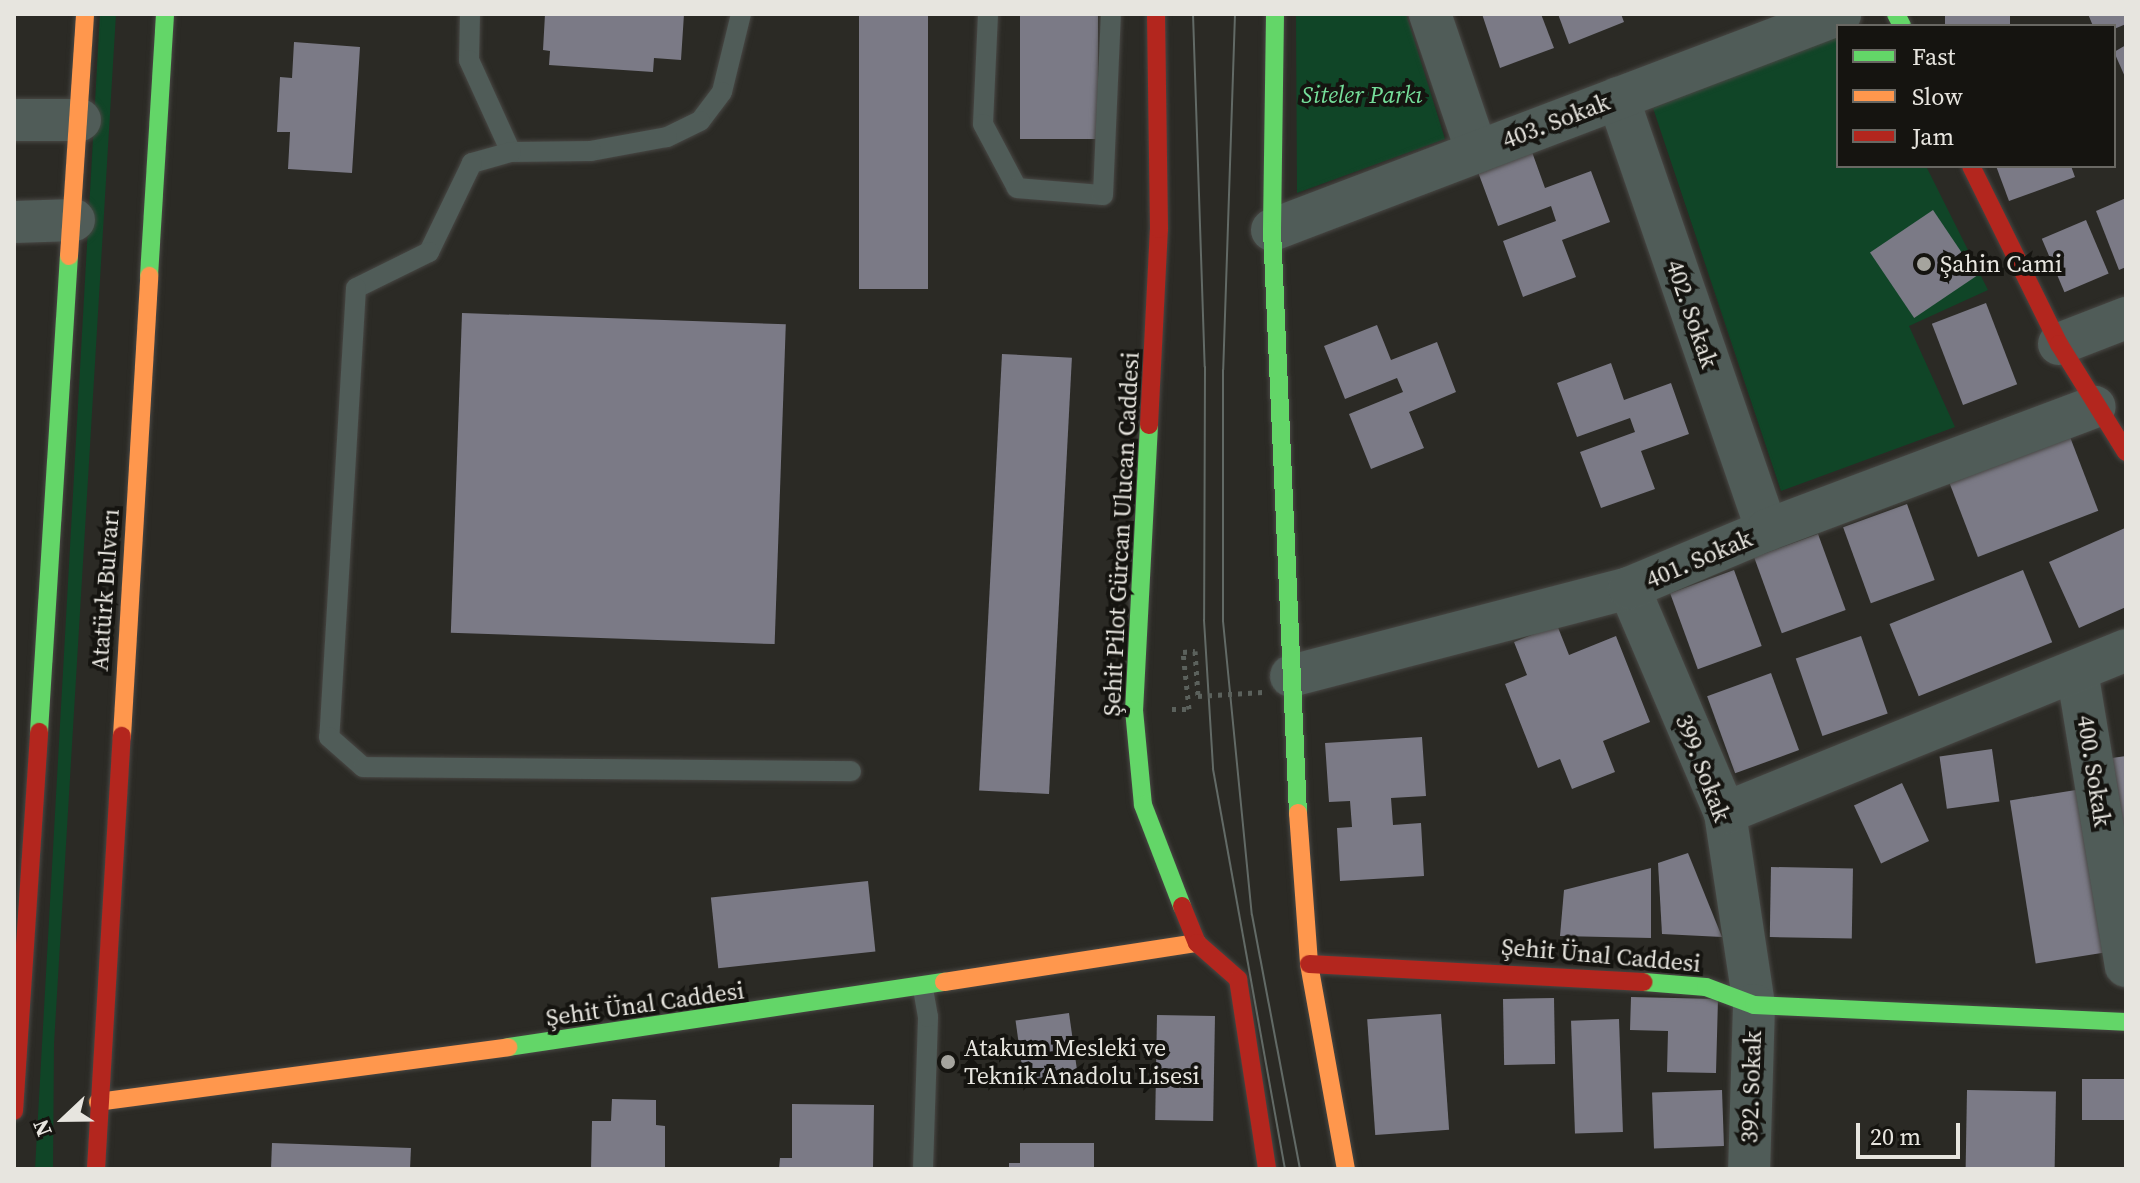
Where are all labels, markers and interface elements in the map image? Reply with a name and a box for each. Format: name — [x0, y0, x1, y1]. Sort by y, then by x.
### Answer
legend — [1836, 24, 2116, 168]
text: Fast — [1912, 40, 1955, 73]
text: Slow — [1912, 80, 1963, 113]
park label: Siteler Parkı — [1301, 81, 1423, 109]
street label: 403. Sokak — [1498, 87, 1614, 155]
text: Jam — [1912, 120, 1954, 153]
place label: Şahin Cami — [1940, 250, 2062, 278]
marker: Şahin Cami — [1915, 255, 1933, 273]
street label: 402. Sokak — [1660, 256, 1724, 372]
street label: Şehit Pilot Gürcan Ulucan Caddesi — [1097, 351, 1145, 717]
street label: Atatürk Bulvarı — [85, 508, 125, 672]
street label: 401. Sokak — [1642, 524, 1756, 594]
street label: 399. Sokak — [1669, 710, 1737, 826]
street label: 400. Sokak — [2071, 713, 2117, 829]
street label: Şehit Ünal Caddesi — [1500, 932, 1702, 978]
street label: Şehit Ünal Caddesi — [544, 976, 746, 1032]
street label: 392. Sokak — [1735, 1030, 1767, 1144]
place label: Atakum Mesleki ve Teknik Anadolu Lisesi — [964, 1034, 1200, 1090]
marker: Atakum Mesleki ve Teknik Anadolu Lisesi — [939, 1053, 957, 1071]
north arrow — [24, 1079, 104, 1159]
scale bar — [1860, 1107, 1964, 1157]
text: N — [25, 1115, 59, 1141]
text: 20 m — [1870, 1120, 1921, 1153]

